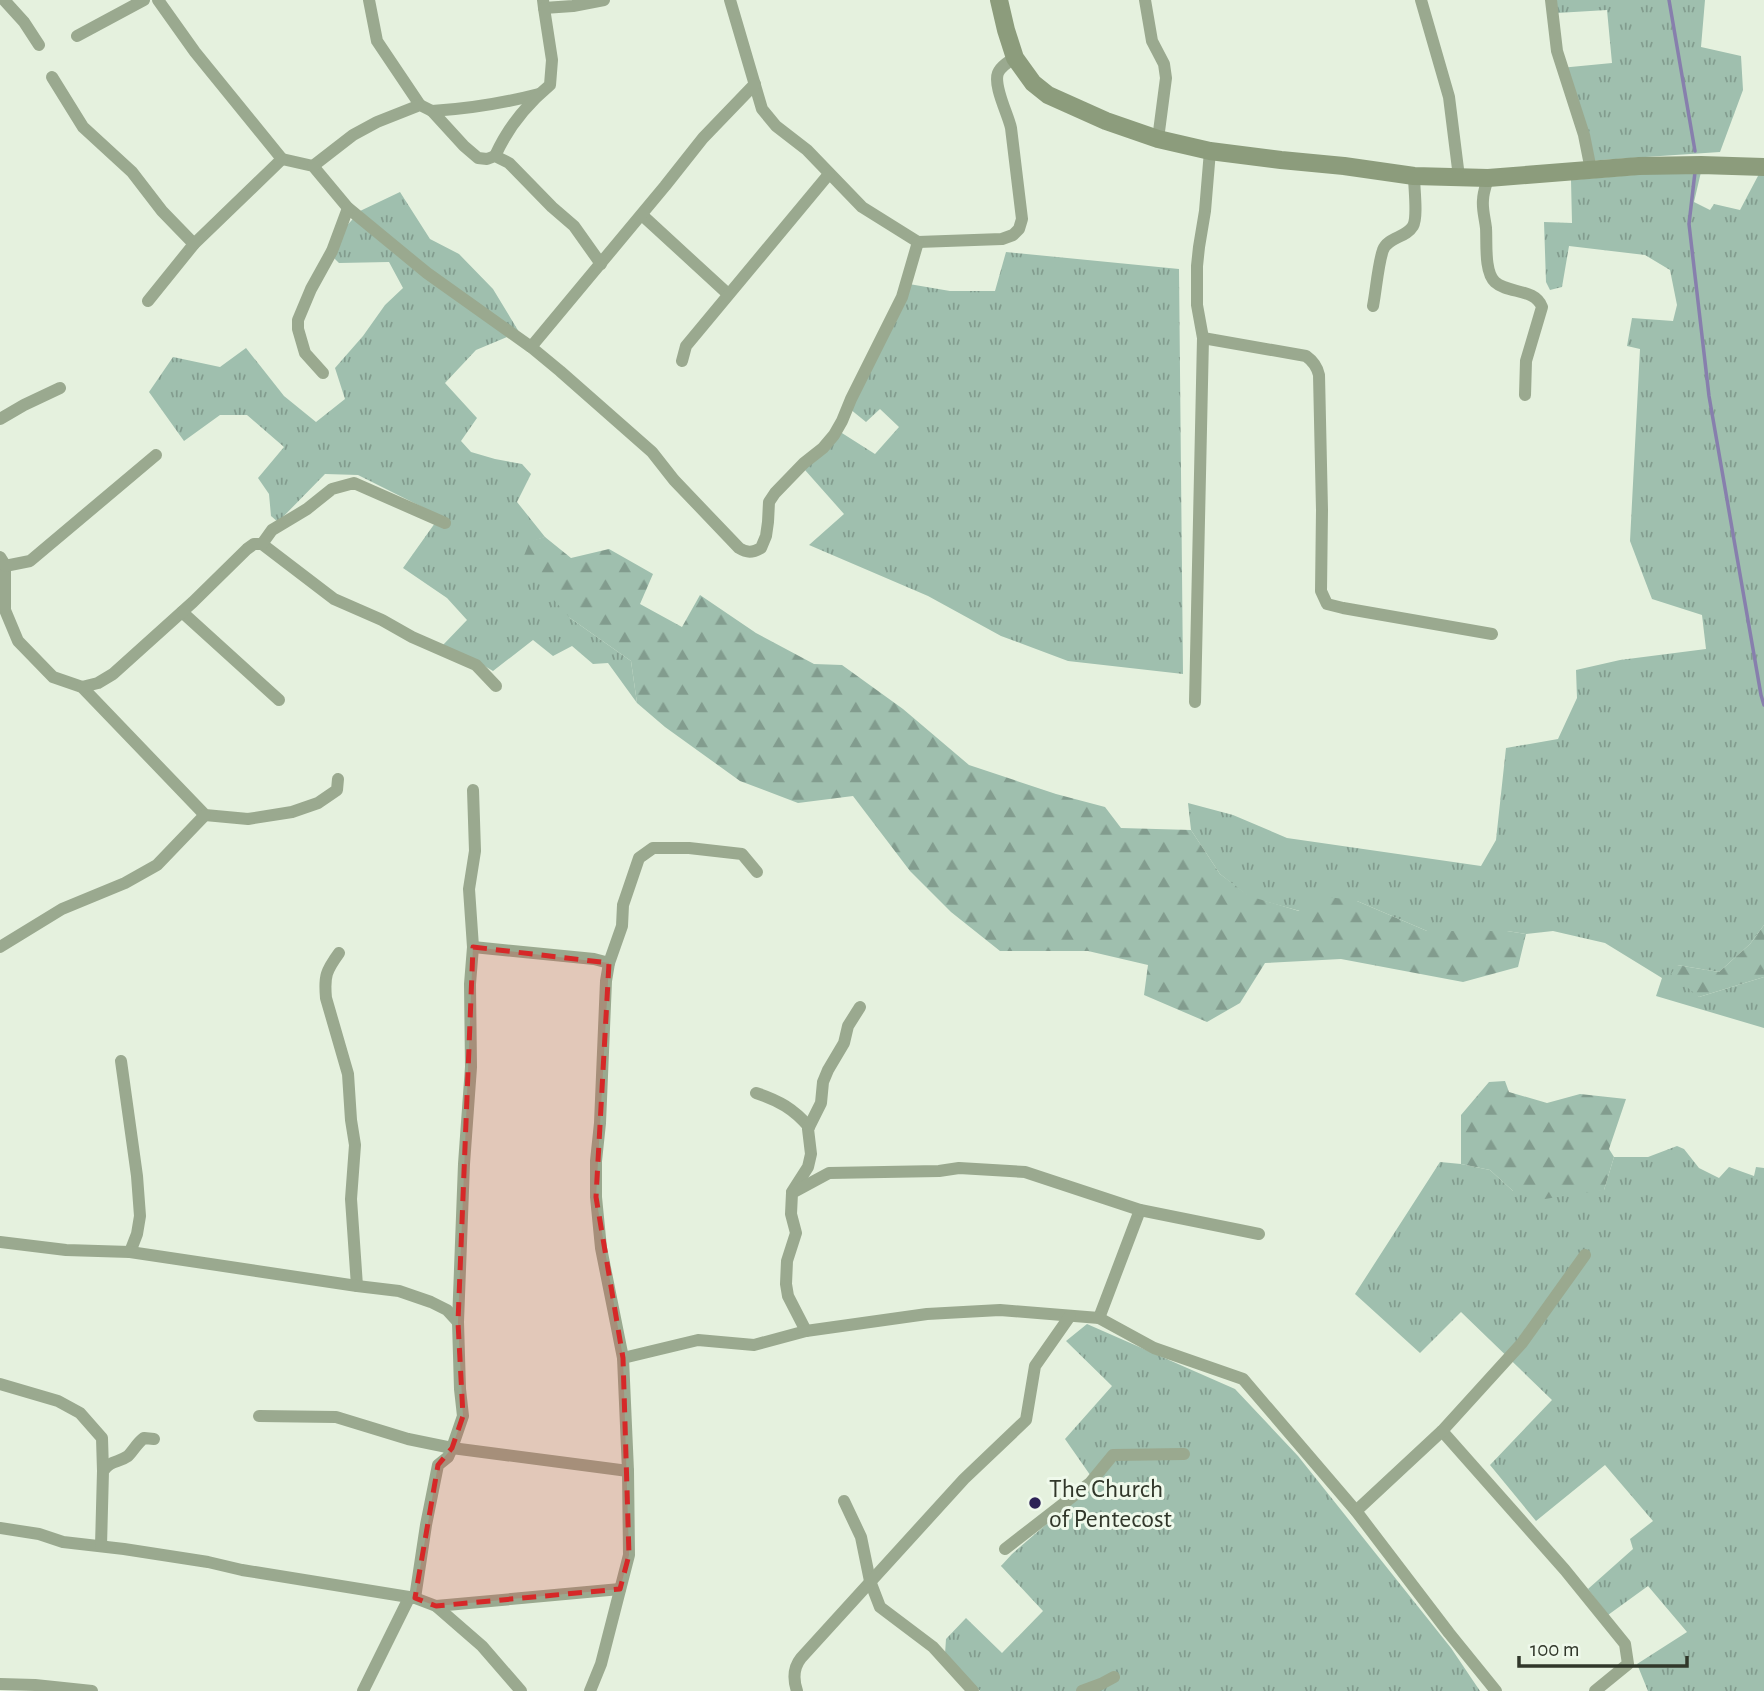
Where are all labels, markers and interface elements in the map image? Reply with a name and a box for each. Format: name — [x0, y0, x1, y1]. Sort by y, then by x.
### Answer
place label: The Church of Pentecost — [1049, 1476, 1172, 1532]
marker: The Church of Pentecost — [1027, 1495, 1043, 1511]
scale bar — [1519, 1624, 1687, 1668]
text: 100 m — [1530, 1639, 1580, 1660]

